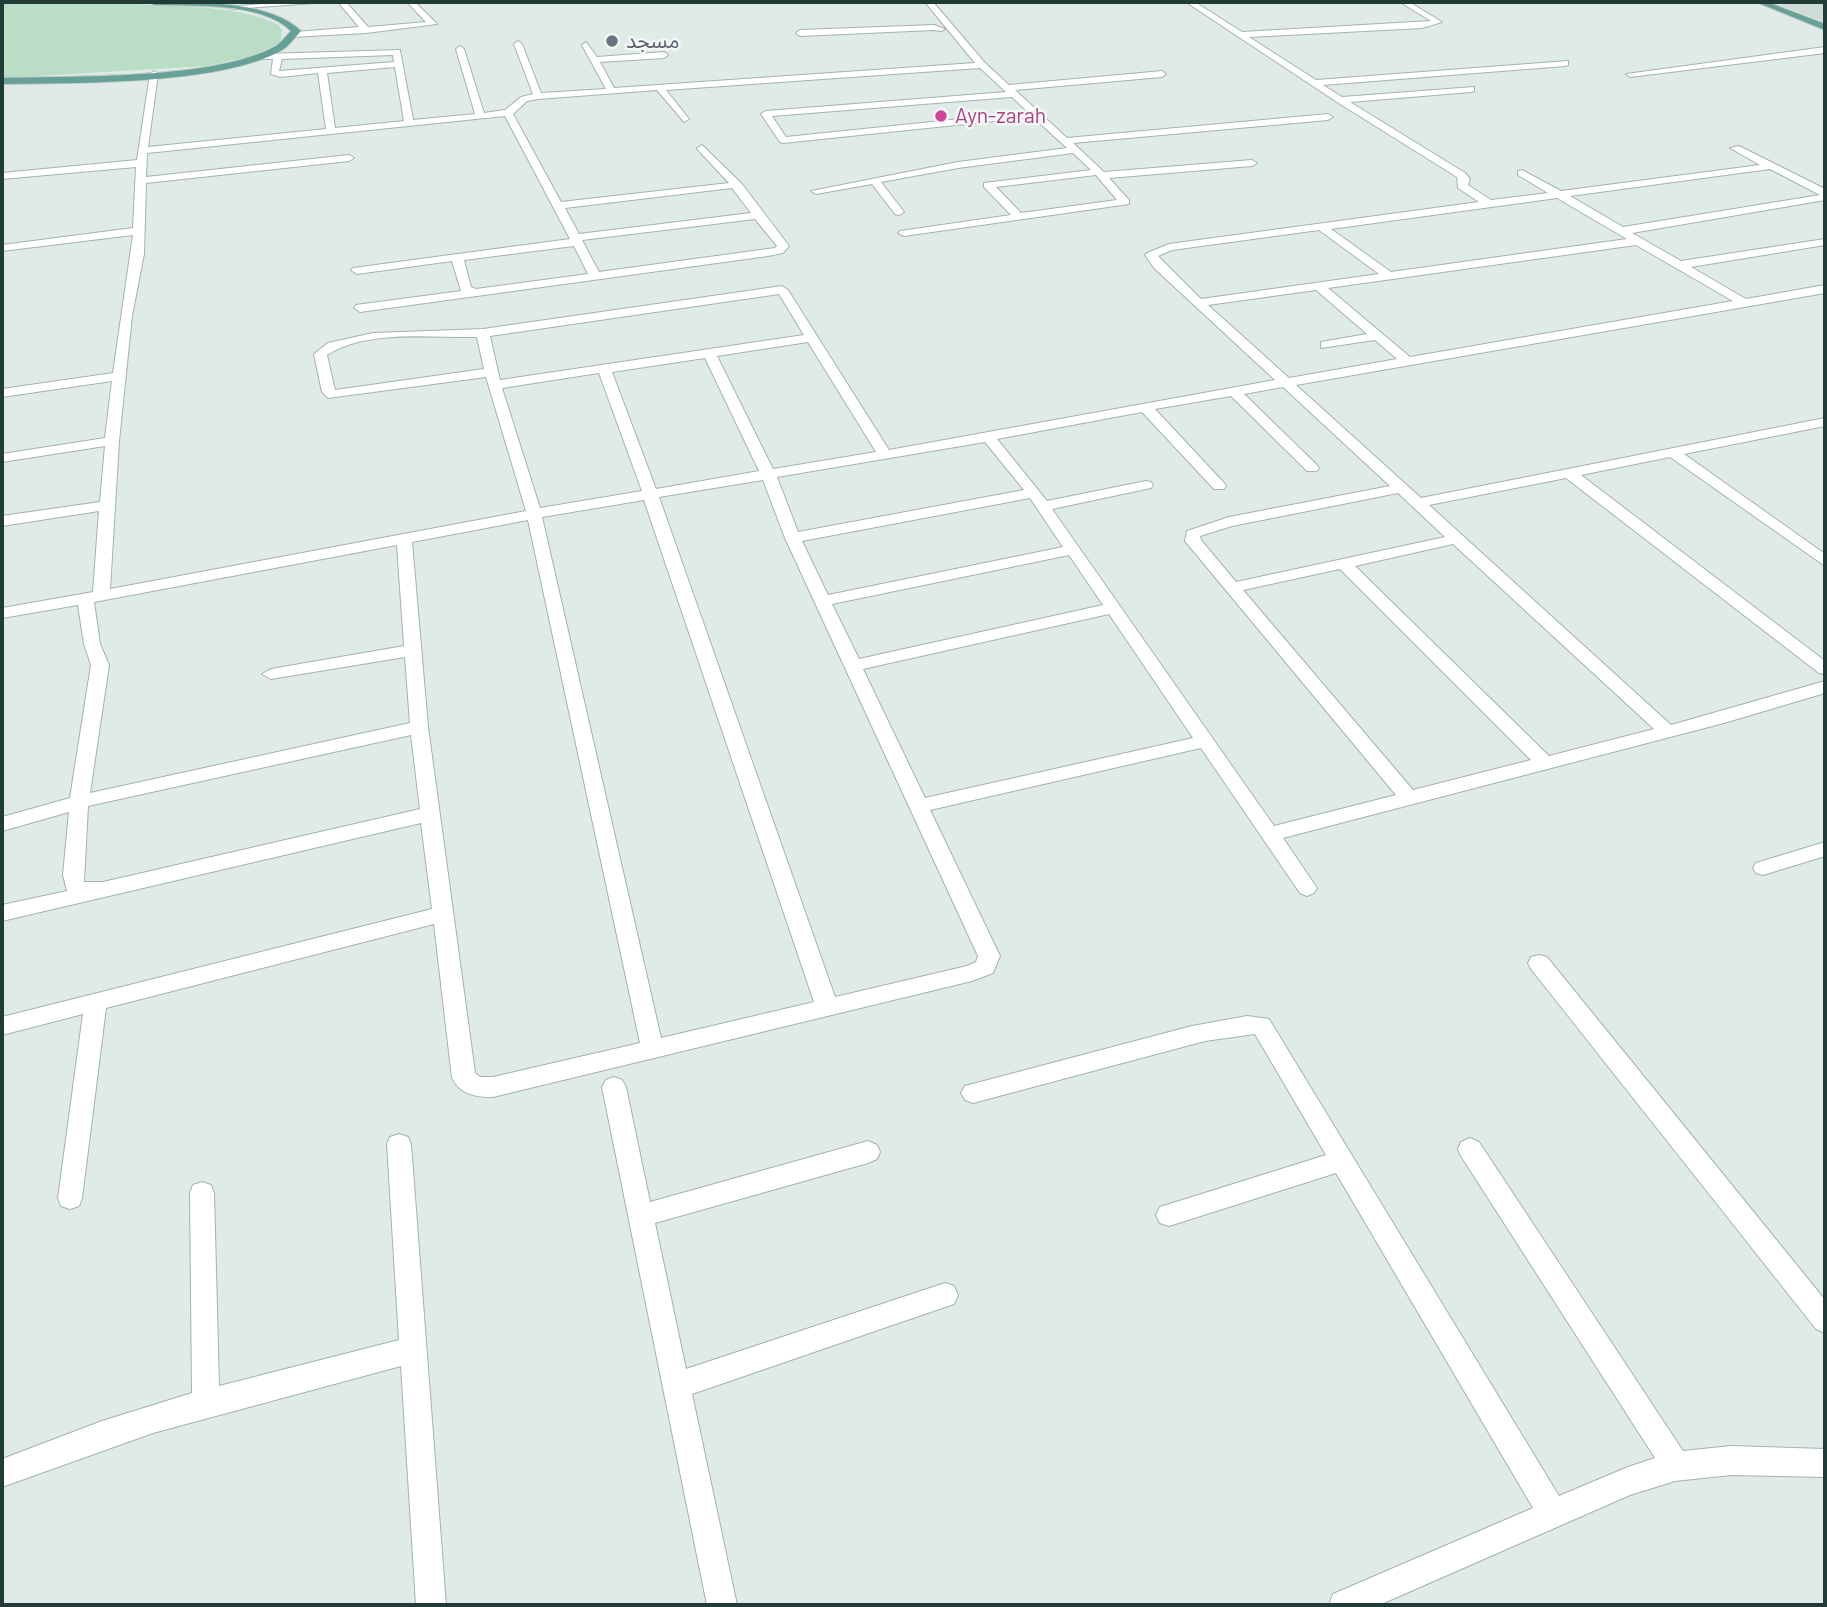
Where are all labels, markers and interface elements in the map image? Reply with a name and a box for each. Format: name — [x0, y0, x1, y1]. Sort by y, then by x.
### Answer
place label: مسجد — [626, 28, 679, 54]
marker: مسجد — [604, 33, 620, 49]
place label: Ayn-zarah — [955, 103, 1046, 129]
marker: Ayn-zarah — [933, 108, 949, 124]

